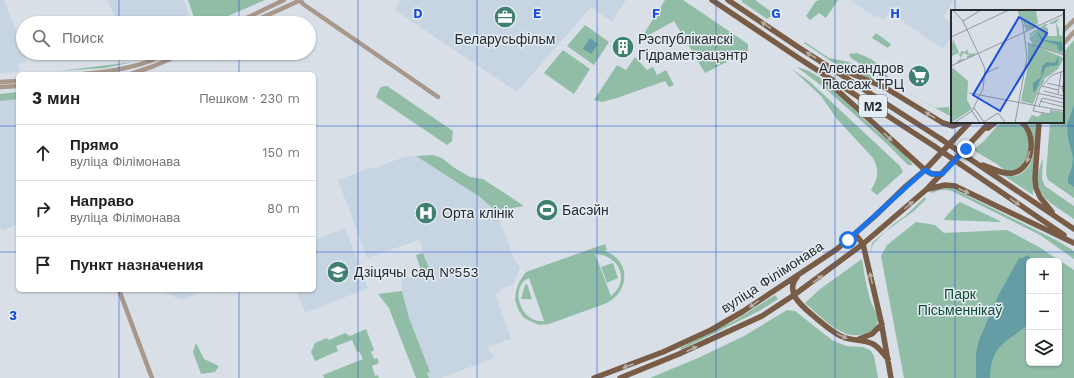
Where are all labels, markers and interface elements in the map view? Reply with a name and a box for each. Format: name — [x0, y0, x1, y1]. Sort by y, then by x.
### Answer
office icon: Беларусьфільм — [492, 4, 518, 30]
text: D — [413, 6, 423, 21]
text: E — [533, 6, 541, 21]
text: F — [652, 6, 660, 21]
text: G — [771, 6, 781, 21]
text: H — [890, 6, 900, 21]
inset map — [951, 10, 1064, 123]
search box — [16, 16, 316, 60]
one-way arrow — [760, 21, 771, 29]
icon: search — [30, 27, 52, 49]
text: Поиск — [62, 29, 104, 47]
place label: Беларусьфільм — [455, 31, 555, 47]
place label: Рэспубліканскі Гідраметэацэнтр — [638, 31, 748, 63]
building icon: Рэспубліканскі Гідраметэацэнтр — [610, 34, 636, 60]
one-way arrow — [805, 51, 817, 58]
place label: Александров Пассаж ТРЦ — [819, 60, 905, 92]
supermarket icon: Александров Пассаж ТРЦ — [906, 63, 932, 89]
text: 3 мин — [32, 88, 80, 108]
text: Пешком · 230 m — [199, 91, 300, 106]
road number: М2 — [859, 95, 887, 117]
one-way arrow — [925, 111, 935, 119]
one-way arrow — [883, 132, 893, 141]
text: Прямо — [70, 136, 119, 154]
route end — [957, 140, 975, 158]
icon: ahead — [32, 142, 54, 164]
text: 150 m — [262, 145, 300, 160]
one-way arrow — [1025, 151, 1031, 164]
text: вуліца Філімонава — [70, 154, 180, 169]
one-way arrow — [959, 188, 970, 194]
text: Направо — [70, 192, 134, 210]
sports icon: Басэйн — [534, 197, 560, 223]
icon: right — [32, 198, 54, 220]
one-way arrow — [1010, 198, 1020, 206]
hospital icon: Орта клінік — [413, 200, 439, 226]
one-way arrow — [904, 200, 914, 209]
text: 80 m — [267, 201, 300, 216]
place label: Басэйн — [562, 202, 609, 218]
place label: Орта клінік — [442, 205, 515, 221]
text: вуліца Філімонава — [70, 210, 180, 225]
route start — [839, 231, 857, 249]
street label: вуліца Філімонава — [718, 238, 826, 316]
icon: arrive — [32, 254, 54, 276]
text: Пункт назначения — [70, 256, 203, 274]
map controls — [1026, 258, 1062, 366]
button: + — [1026, 258, 1062, 294]
school or university icon: Дзіцячы сад №553 — [325, 259, 351, 285]
place label: Дзіцячы сад №553 — [354, 264, 479, 280]
one-way arrow — [868, 272, 874, 284]
one-way arrow — [813, 275, 823, 283]
park label: Парк Пісьменнікаў — [918, 286, 1002, 318]
button: − — [1026, 294, 1062, 330]
one-way arrow — [749, 300, 759, 308]
text: 3 — [9, 308, 17, 323]
button: layers — [1026, 330, 1062, 366]
one-way arrow — [836, 333, 847, 339]
one-way arrow — [686, 345, 698, 351]
one-way arrow — [622, 363, 634, 369]

